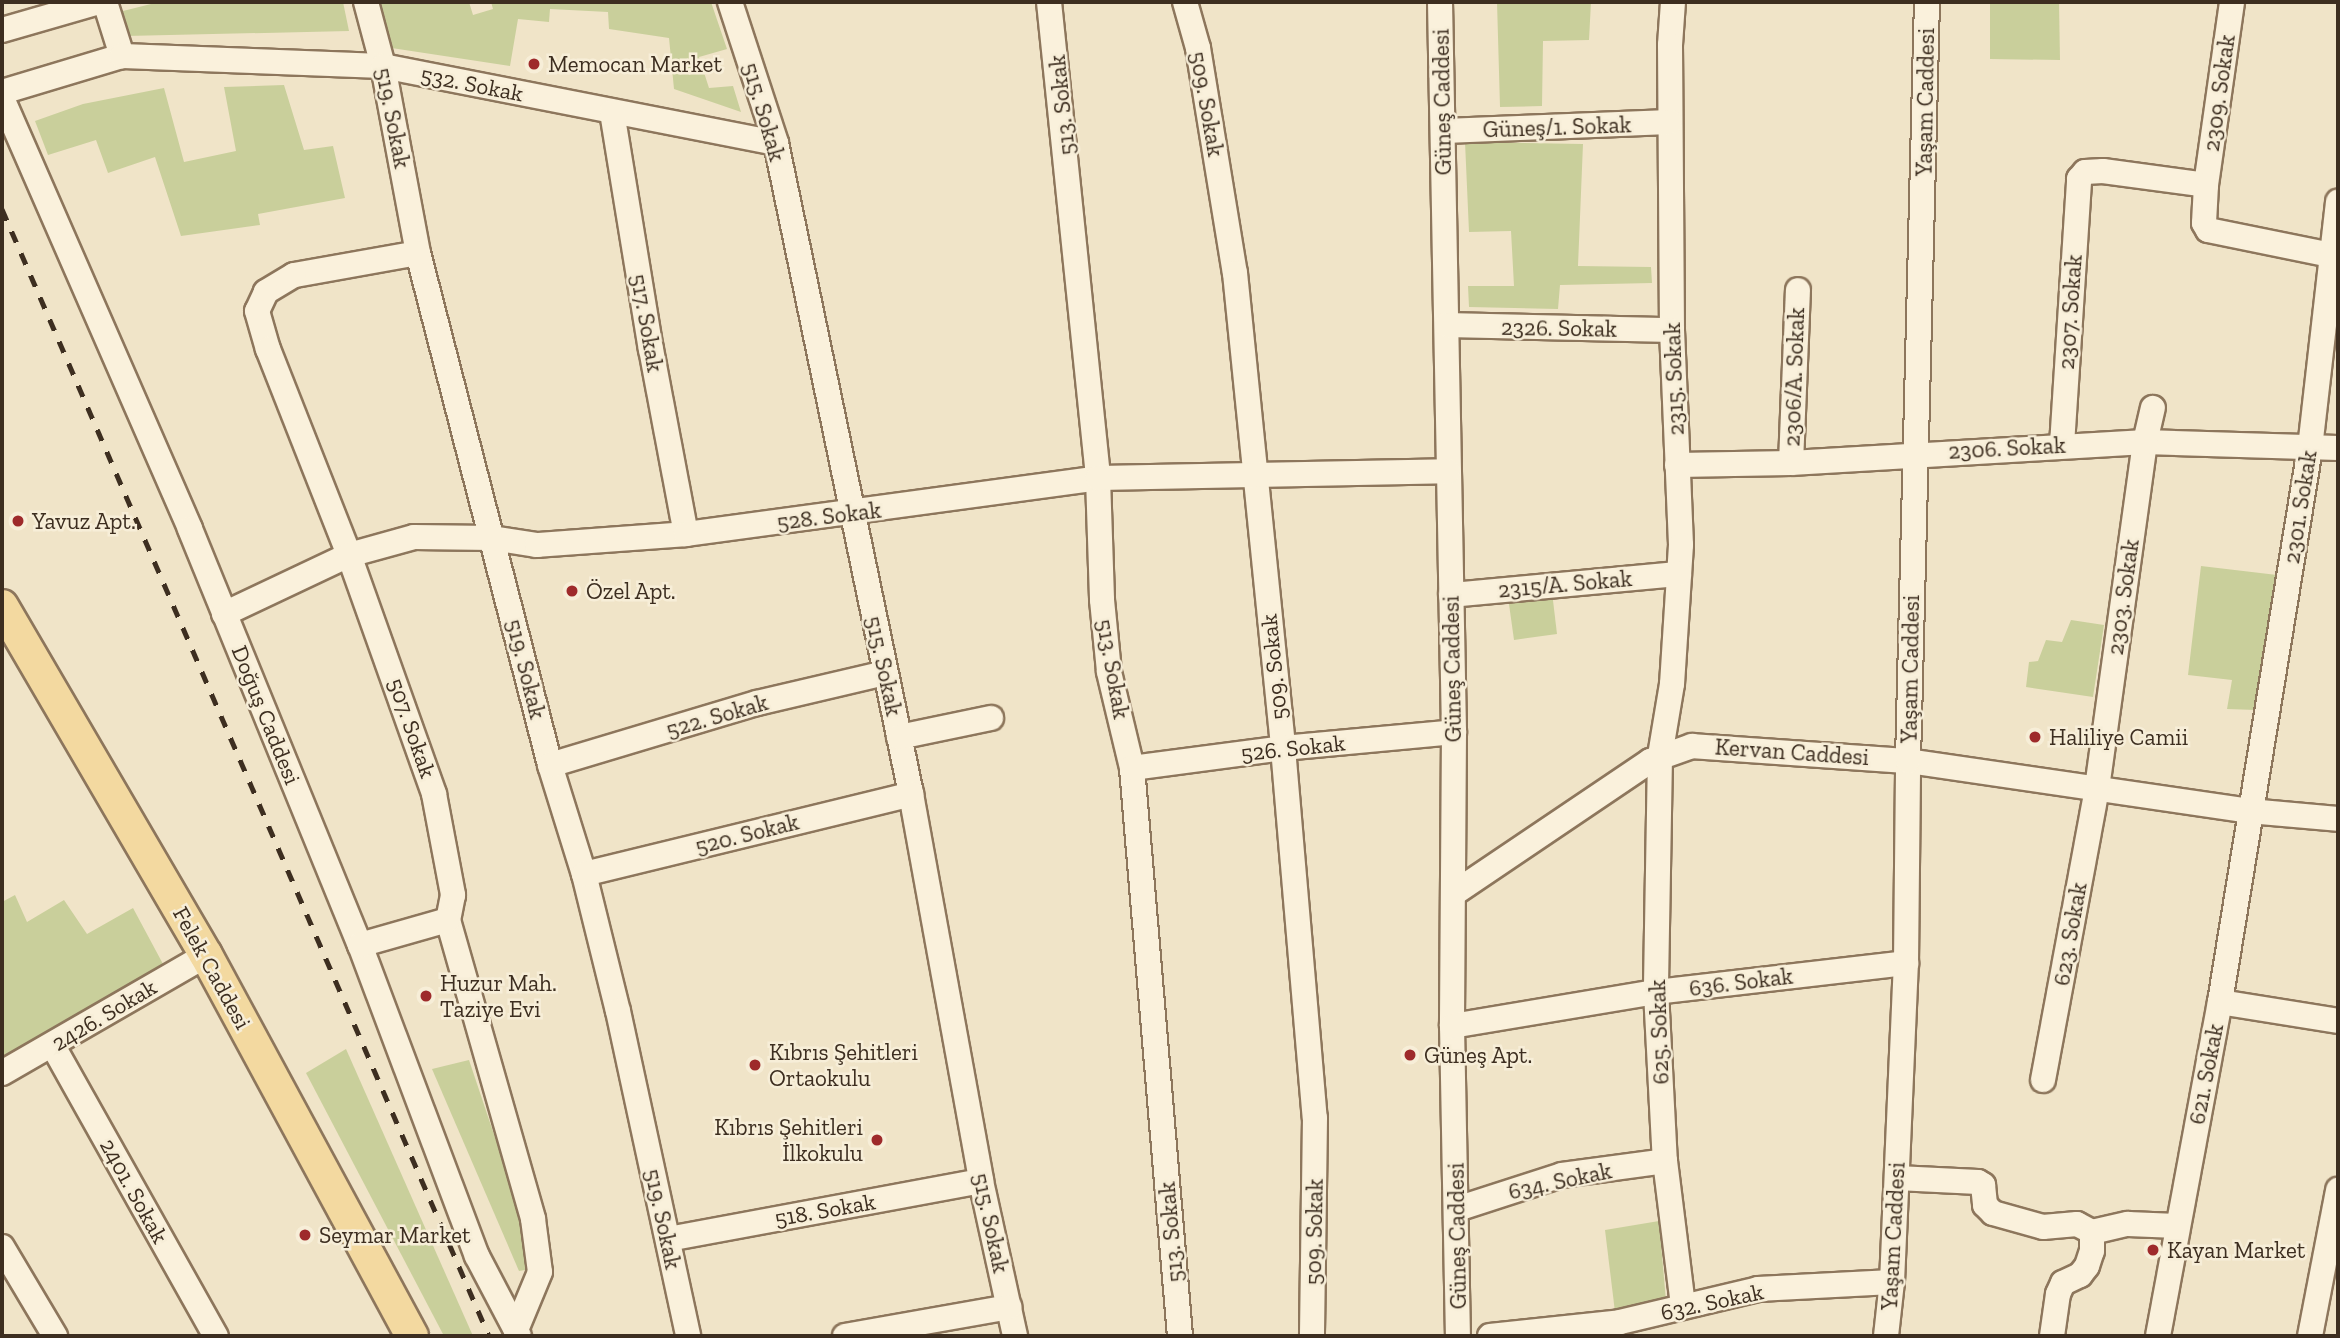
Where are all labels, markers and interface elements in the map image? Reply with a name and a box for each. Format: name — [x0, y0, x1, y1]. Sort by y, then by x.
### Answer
street label: Güneş Caddesi — [1427, 28, 1457, 176]
street label: Yaşam Caddesi — [1910, 28, 1940, 176]
street label: 2309. Sokak — [2197, 33, 2241, 153]
street label: 509. Sokak — [1184, 49, 1230, 159]
place label: Memocan Market — [548, 50, 722, 78]
street label: 513. Sokak — [1043, 53, 1081, 157]
marker: Memocan Market — [526, 56, 542, 72]
street label: 515. Sokak — [737, 59, 791, 165]
street label: 532. Sokak — [418, 61, 526, 107]
street label: 519. Sokak — [370, 65, 416, 171]
street label: Güneş/1. Sokak — [1482, 111, 1632, 143]
street label: 2307. Sokak — [2052, 254, 2088, 370]
street label: 517. Sokak — [625, 272, 669, 374]
street label: 2306/A. Sokak — [1778, 307, 1810, 447]
street label: 2326. Sokak — [1501, 313, 1617, 343]
street label: 2315. Sokak — [1658, 322, 1690, 436]
street label: 2306. Sokak — [1948, 431, 2066, 465]
street label: 2301. Sokak — [2277, 448, 2323, 566]
street label: 528. Sokak — [775, 496, 883, 536]
place label: Yavuz Apt. — [32, 507, 136, 535]
marker: Yavuz Apt. — [10, 513, 26, 529]
street label: 2303. Sokak — [2101, 537, 2145, 657]
street label: 2315/A. Sokak — [1497, 564, 1633, 604]
place label: Özel Apt. — [586, 577, 676, 605]
marker: Özel Apt. — [564, 583, 580, 599]
street label: Güneş Caddesi — [1437, 595, 1467, 743]
street label: Yaşam Caddesi — [1895, 595, 1925, 743]
street label: 515. Sokak — [860, 613, 908, 719]
street label: 509. Sokak — [1255, 613, 1293, 721]
street label: 519. Sokak — [500, 616, 552, 722]
street label: 513. Sokak — [1091, 617, 1135, 721]
street label: Doğuş Caddesi — [226, 642, 306, 788]
street label: 507. Sokak — [382, 674, 442, 782]
street label: 522. Sokak — [663, 688, 771, 744]
place label: Haliliye Camii — [2049, 723, 2188, 751]
street label: 526. Sokak — [1240, 729, 1346, 767]
marker: Haliliye Camii — [2027, 729, 2043, 745]
street label: Kervan Caddesi — [1714, 733, 1870, 771]
street label: 520. Sokak — [692, 808, 802, 860]
street label: 623. Sokak — [2047, 880, 2093, 988]
street label: Felek Caddesi — [167, 902, 257, 1034]
street label: 636. Sokak — [1687, 962, 1795, 1002]
place label: Huzur Mah. Taziye Evi — [440, 969, 557, 1023]
street label: 2426. Sokak — [47, 973, 161, 1057]
street label: 625. Sokak — [1643, 979, 1675, 1085]
marker: Huzur Mah. Taziye Evi — [418, 988, 434, 1004]
street label: 621. Sokak — [2183, 1021, 2229, 1127]
place label: Kıbrıs Şehitleri Ortaokulu — [769, 1038, 918, 1092]
place label: Güneş Apt. — [1424, 1041, 1533, 1069]
marker: Güneş Apt. — [1402, 1047, 1418, 1063]
marker: Kıbrıs Şehitleri Ortaokulu — [747, 1057, 763, 1073]
place label: Kıbrıs Şehitleri İlkokulu — [714, 1113, 863, 1167]
marker: Kıbrıs Şehitleri İlkokulu — [869, 1132, 885, 1148]
street label: 2401. Sokak — [94, 1134, 174, 1248]
street label: 634. Sokak — [1506, 1157, 1614, 1205]
street label: Yaşam Caddesi — [1875, 1161, 1911, 1311]
street label: Güneş Caddesi — [1442, 1162, 1472, 1310]
street label: 519. Sokak — [639, 1166, 687, 1272]
street label: 515. Sokak — [967, 1170, 1015, 1276]
street label: 509. Sokak — [1299, 1179, 1329, 1285]
street label: 513. Sokak — [1153, 1180, 1189, 1284]
street label: 518. Sokak — [772, 1188, 878, 1232]
place label: Seymar Market — [319, 1221, 471, 1249]
marker: Seymar Market — [297, 1227, 313, 1243]
place label: Kayan Market — [2167, 1236, 2305, 1264]
marker: Kayan Market — [2145, 1242, 2161, 1258]
street label: 632. Sokak — [1658, 1278, 1766, 1326]

